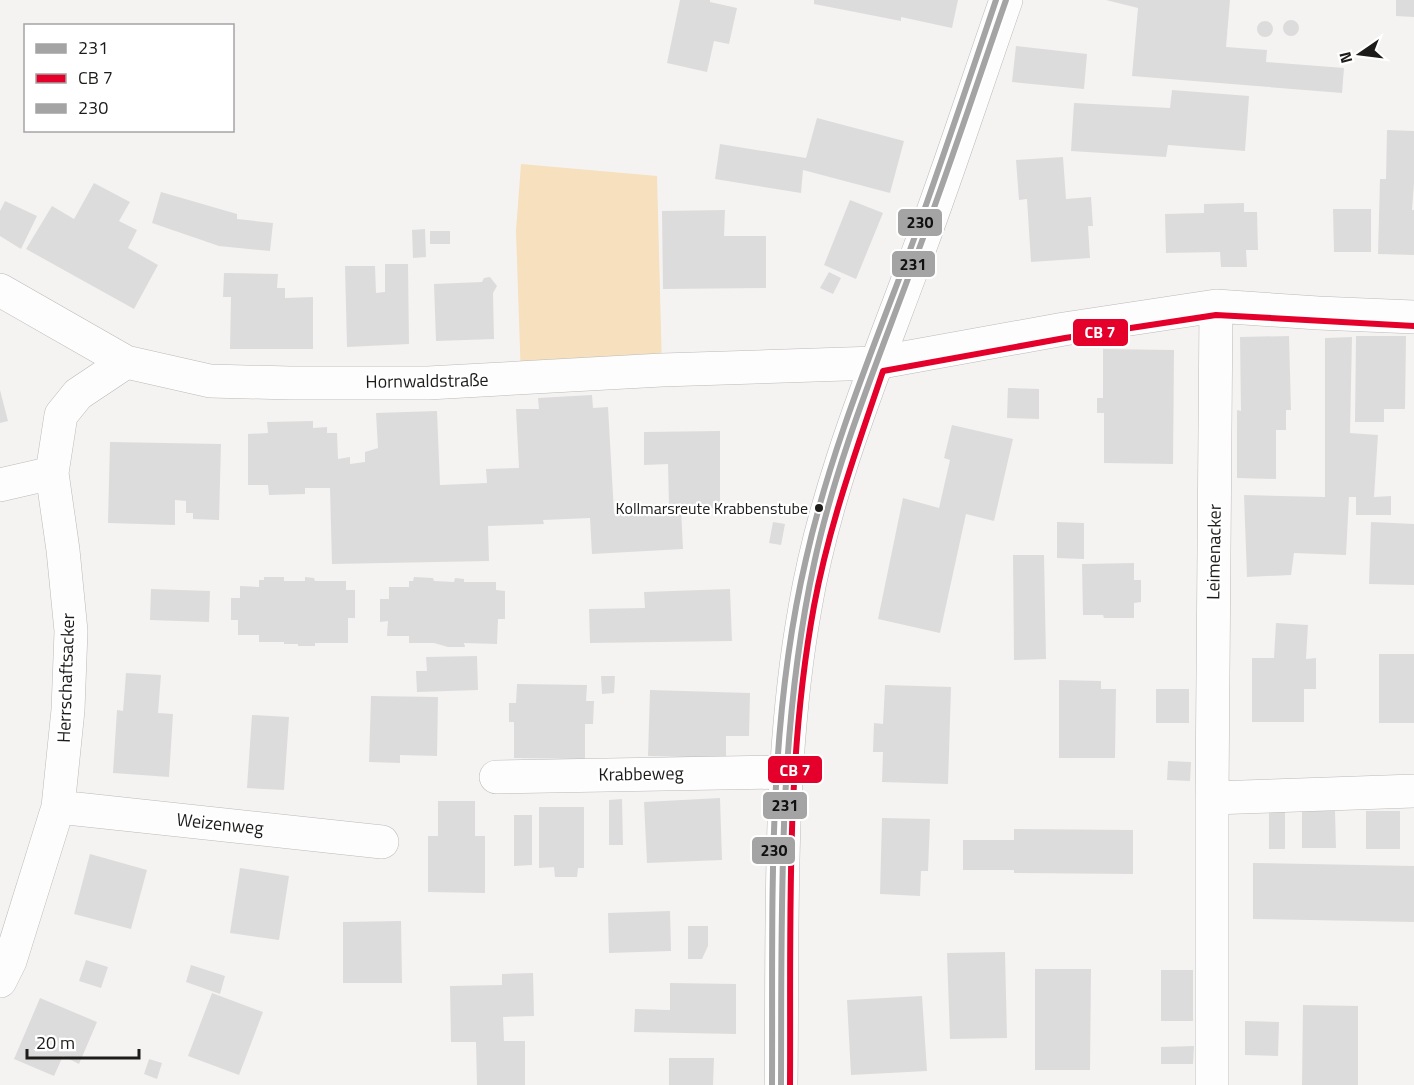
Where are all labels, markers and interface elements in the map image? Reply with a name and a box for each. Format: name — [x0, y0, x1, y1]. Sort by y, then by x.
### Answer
legend — [24, 24, 234, 132]
north arrow — [1330, 24, 1390, 84]
text: 231 — [78, 34, 108, 61]
text: N — [1332, 49, 1358, 66]
text: CB 7 — [78, 64, 113, 91]
text: 230 — [78, 94, 108, 121]
line badge: 230 — [897, 208, 943, 237]
text: 230 — [907, 210, 933, 234]
line badge: 231 — [891, 250, 936, 278]
text: 231 — [900, 252, 926, 276]
line badge: CB 7 — [1072, 318, 1129, 347]
text: CB 7 — [1085, 320, 1115, 344]
street label: Hornwaldstraße — [365, 366, 489, 395]
place label: Kollmarsreute Krabbenstube — [616, 496, 808, 520]
marker: Kollmarsreute Krabbenstube — [813, 502, 825, 514]
street label: Leimenacker — [1199, 504, 1228, 600]
street label: Herrschaftsacker — [50, 613, 81, 743]
line badge: CB 7 — [767, 755, 823, 784]
text: CB 7 — [780, 758, 810, 782]
street label: Krabbeweg — [598, 759, 684, 788]
line badge: 231 — [762, 791, 808, 820]
text: 231 — [772, 793, 798, 817]
street label: Weizenweg — [175, 806, 265, 841]
line badge: 230 — [751, 836, 796, 865]
text: 230 — [761, 838, 787, 862]
scale bar — [27, 1022, 140, 1060]
text: 20 m — [36, 1029, 75, 1056]

